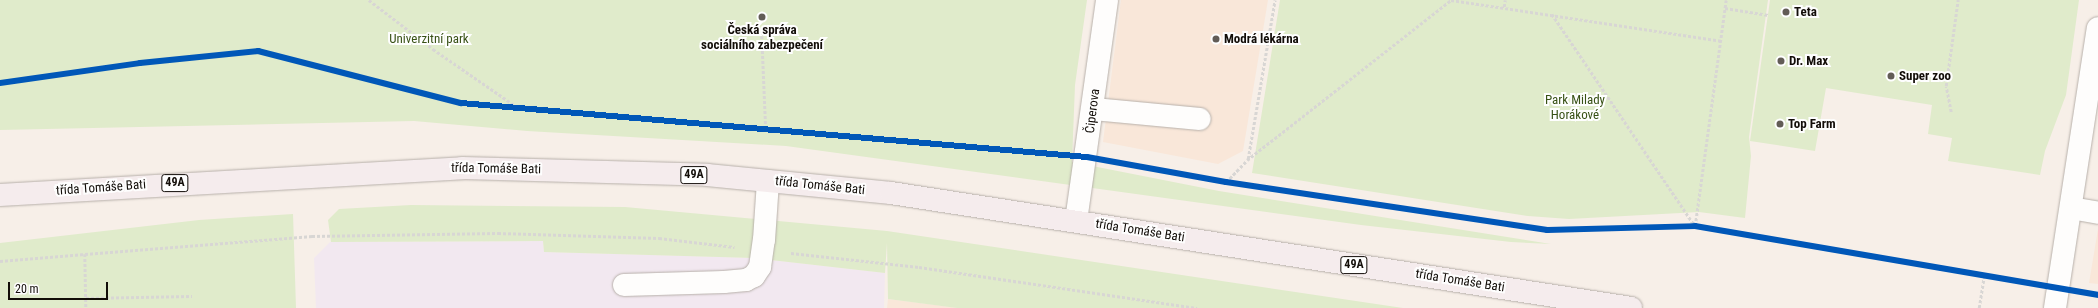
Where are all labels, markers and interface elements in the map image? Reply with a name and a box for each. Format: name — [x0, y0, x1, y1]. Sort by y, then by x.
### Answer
place label: Teta — [1794, 4, 1817, 20]
marker: Teta — [1781, 7, 1791, 17]
marker: Česká správa sociálního zabezpečení — [757, 12, 767, 22]
place label: Česká správa sociálního zabezpečení — [701, 23, 823, 54]
park label: Univerzitní park — [389, 31, 469, 47]
place label: Modrá lékárna — [1224, 31, 1299, 47]
marker: Modrá lékárna — [1211, 34, 1221, 44]
place label: Dr. Max — [1789, 53, 1828, 69]
marker: Dr. Max — [1776, 56, 1786, 66]
place label: Super zoo — [1899, 68, 1951, 84]
marker: Super zoo — [1886, 71, 1896, 81]
street label: Čiperova — [1083, 88, 1103, 134]
park label: Park Milady Horákové — [1545, 93, 1605, 124]
place label: Top Farm — [1788, 116, 1836, 132]
marker: Top Farm — [1775, 119, 1785, 129]
street label: třída Tomáše Bati — [451, 160, 541, 178]
road number: 49A — [680, 165, 708, 185]
road number: 49A — [161, 173, 189, 193]
street label: třída Tomáše Bati — [774, 174, 866, 198]
street label: třída Tomáše Bati — [55, 177, 147, 199]
street label: třída Tomáše Bati — [1094, 216, 1186, 246]
road number: 49A — [1340, 255, 1368, 275]
street label: třída Tomáše Bati — [1414, 266, 1506, 296]
scale bar — [10, 274, 110, 300]
text: 20 m — [15, 282, 39, 296]

